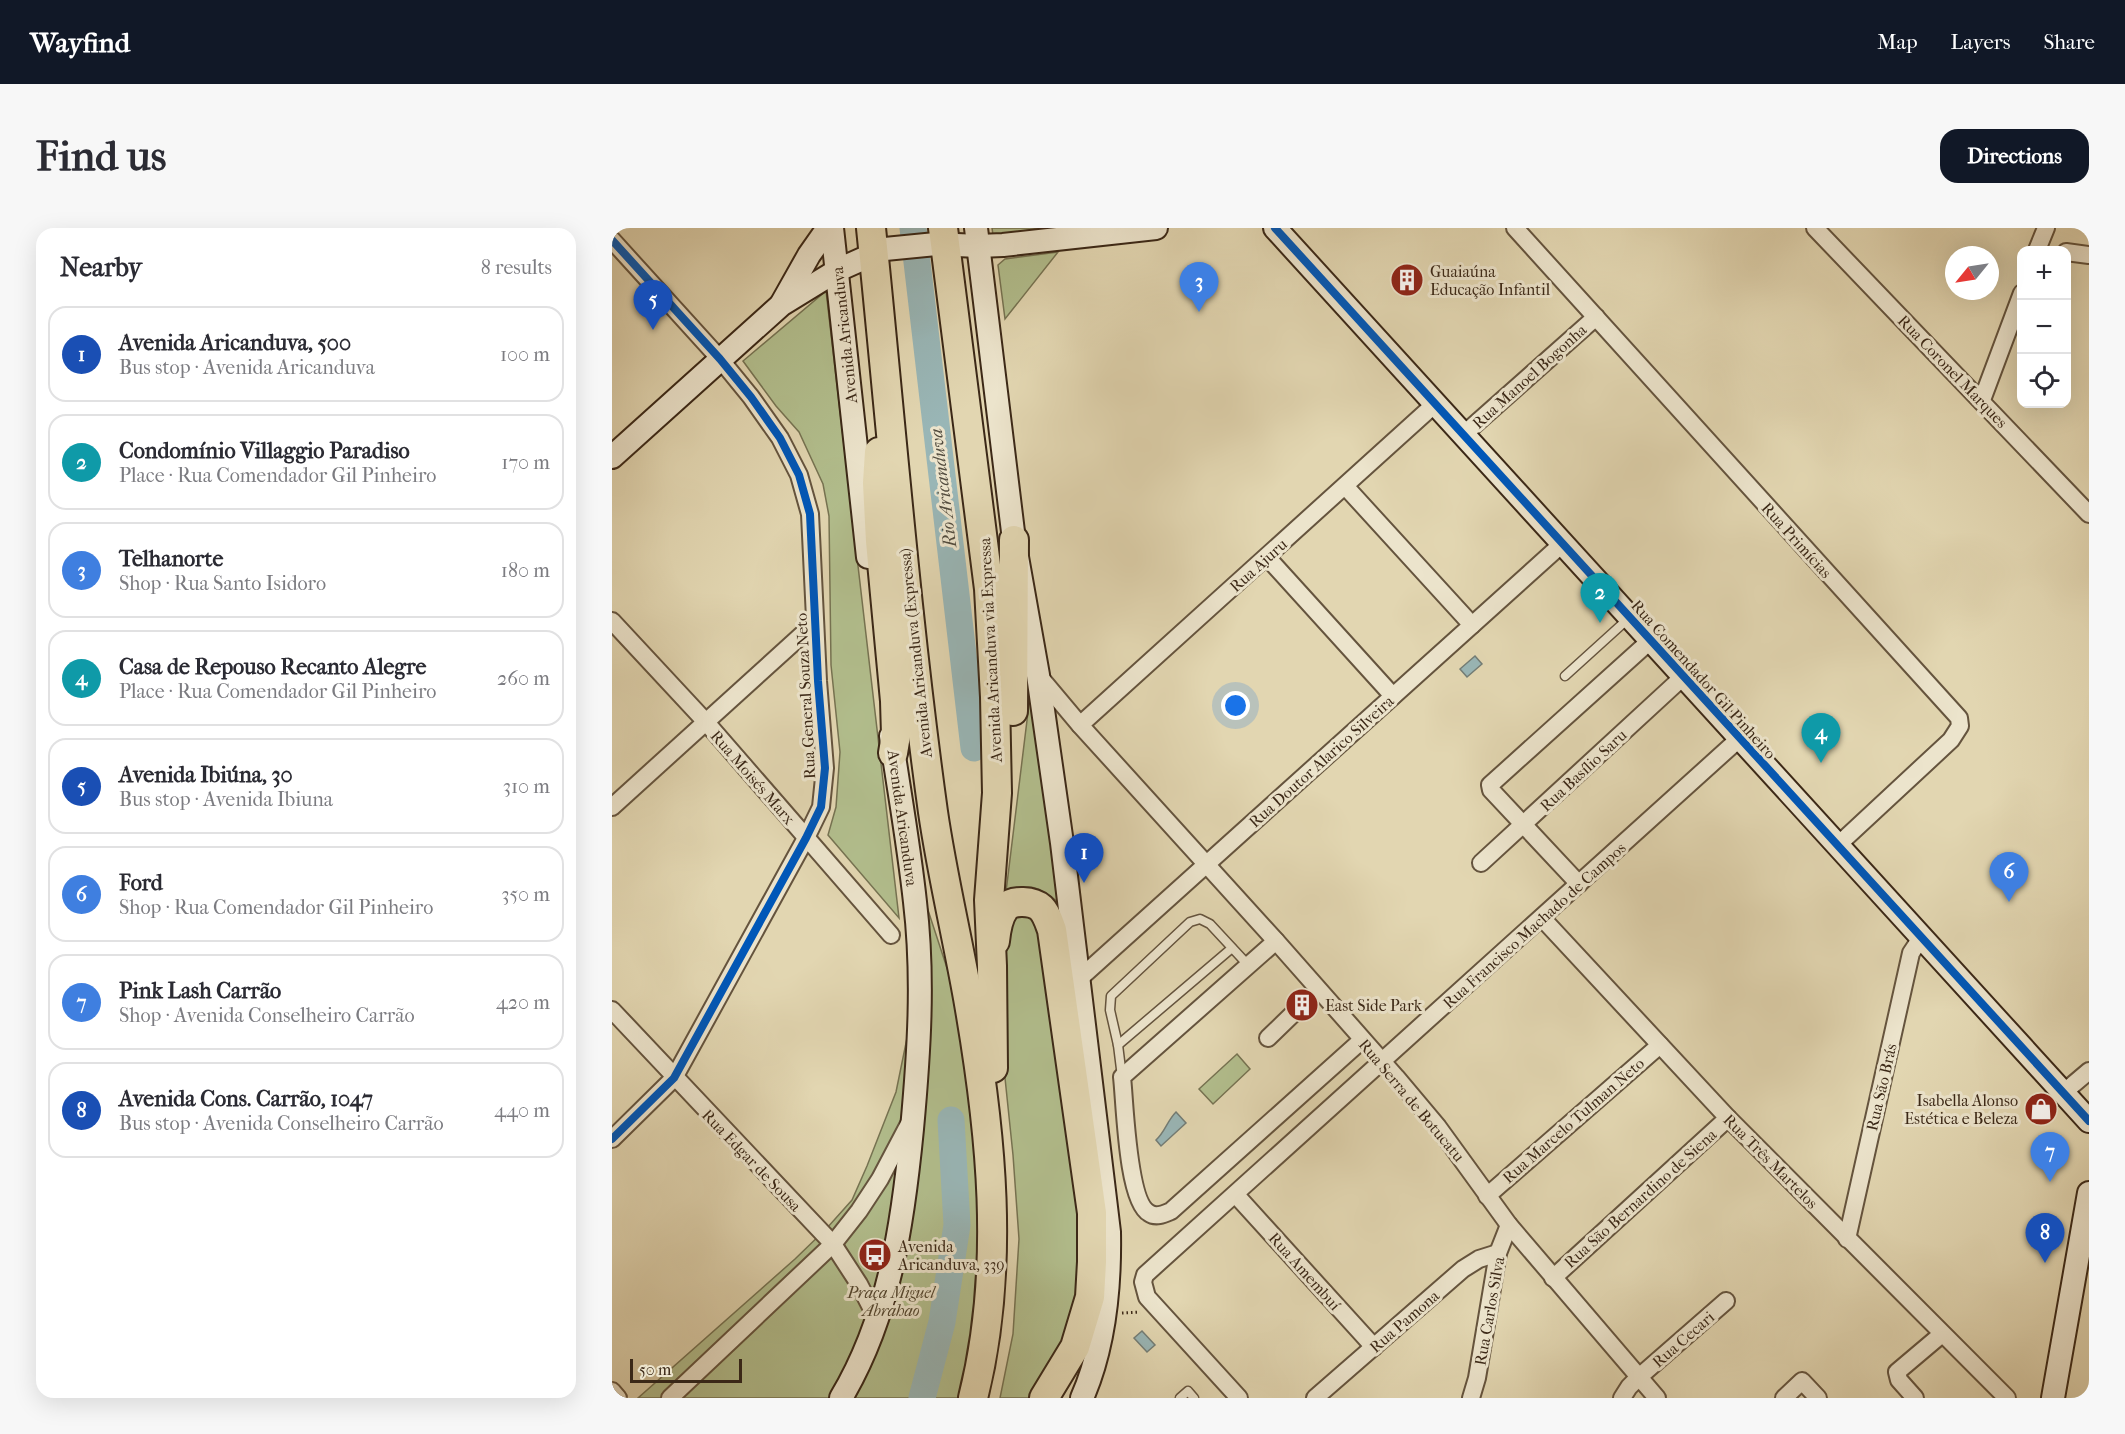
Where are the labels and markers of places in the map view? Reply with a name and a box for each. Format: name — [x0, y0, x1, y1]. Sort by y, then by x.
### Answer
pin: 3 — [1180, 262, 1218, 312]
building icon: Guaiaúna Educação Infantil — [1389, 262, 1425, 298]
place label: Guaiaúna Educação Infantil — [1430, 262, 1551, 299]
pin: 5 — [634, 280, 672, 330]
pin: 2 — [1580, 574, 1620, 623]
pin: 4 — [1802, 714, 1840, 763]
pin: 1 — [1064, 834, 1104, 883]
pin: 6 — [1990, 852, 2028, 902]
building icon: East Side Park — [1284, 987, 1320, 1023]
place label: East Side Park — [1325, 996, 1423, 1015]
place label: Isabella Alonso Estética e Beleza — [1904, 1091, 2019, 1128]
shop icon: Isabella Alonso Estética e Beleza — [2023, 1091, 2059, 1127]
pin: 7 — [2030, 1132, 2070, 1182]
pin: 8 — [2026, 1214, 2064, 1263]
bus stop icon: Avenida Aricanduva, 339 — [857, 1237, 893, 1273]
place label: Avenida Aricanduva, 339 — [897, 1237, 1005, 1274]

